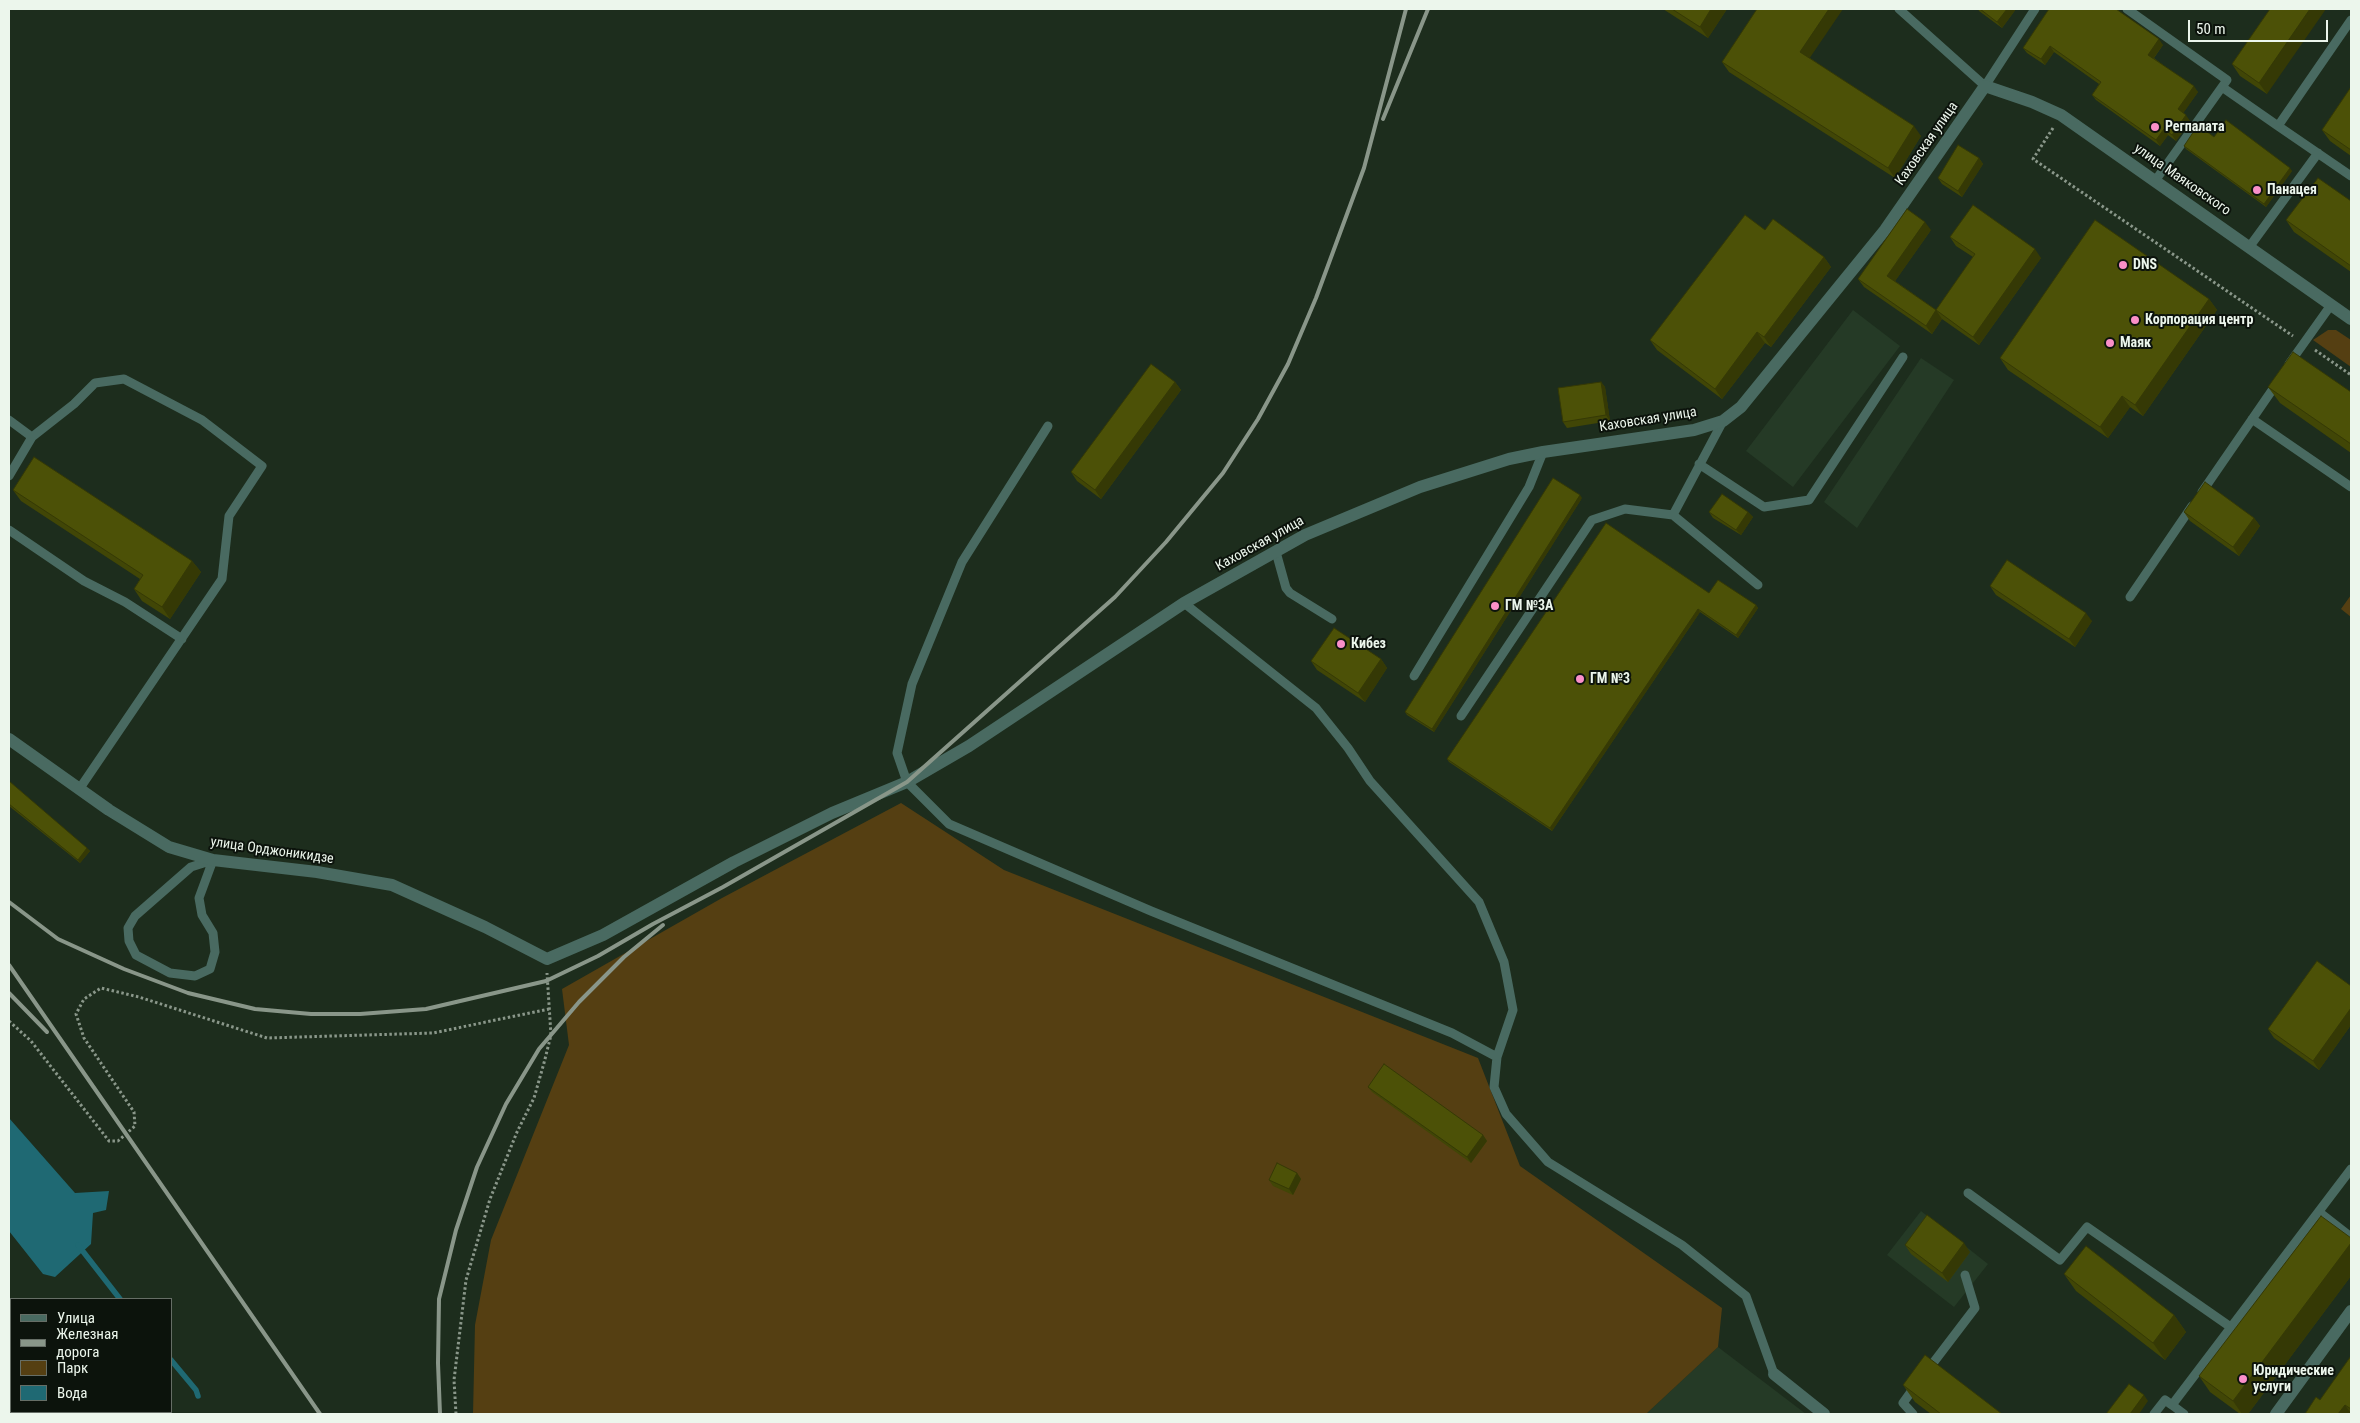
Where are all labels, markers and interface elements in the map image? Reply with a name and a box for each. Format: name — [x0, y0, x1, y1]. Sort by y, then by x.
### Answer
scale bar — [2190, 10, 2330, 42]
text: 50 m — [2196, 20, 2226, 38]
street label: Каховская улица — [1892, 99, 1962, 189]
place label: Регпалата — [2165, 119, 2225, 135]
marker: Регпалата — [2149, 121, 2161, 133]
street label: улица Маяковского — [2131, 140, 2233, 220]
place label: Панацея — [2267, 182, 2317, 198]
marker: Панацея — [2251, 184, 2263, 196]
place label: DNS — [2133, 257, 2157, 273]
marker: DNS — [2117, 259, 2129, 271]
place label: Корпорация центр — [2145, 312, 2253, 328]
marker: Корпорация центр — [2129, 314, 2141, 326]
place label: Маяк — [2120, 335, 2151, 351]
marker: Маяк — [2104, 337, 2116, 349]
street label: Каховская улица — [1598, 404, 1698, 436]
street label: Каховская улица — [1213, 513, 1307, 575]
place label: ГМ №3А — [1505, 598, 1553, 614]
marker: ГМ №3А — [1489, 600, 1501, 612]
place label: Кибез — [1351, 636, 1386, 652]
marker: Кибез — [1335, 638, 1347, 650]
place label: ГМ №3 — [1590, 671, 1630, 687]
marker: ГМ №3 — [1574, 673, 1586, 685]
street label: улица Орджоникидзе — [209, 834, 335, 868]
legend — [10, 1298, 172, 1413]
text: Улица — [57, 1309, 95, 1327]
text: Железная дорога — [56, 1325, 118, 1361]
text: Парк — [57, 1359, 88, 1377]
place label: Юридические услуги — [2253, 1363, 2334, 1395]
marker: Юридические услуги — [2237, 1373, 2249, 1385]
text: Вода — [57, 1384, 87, 1402]

